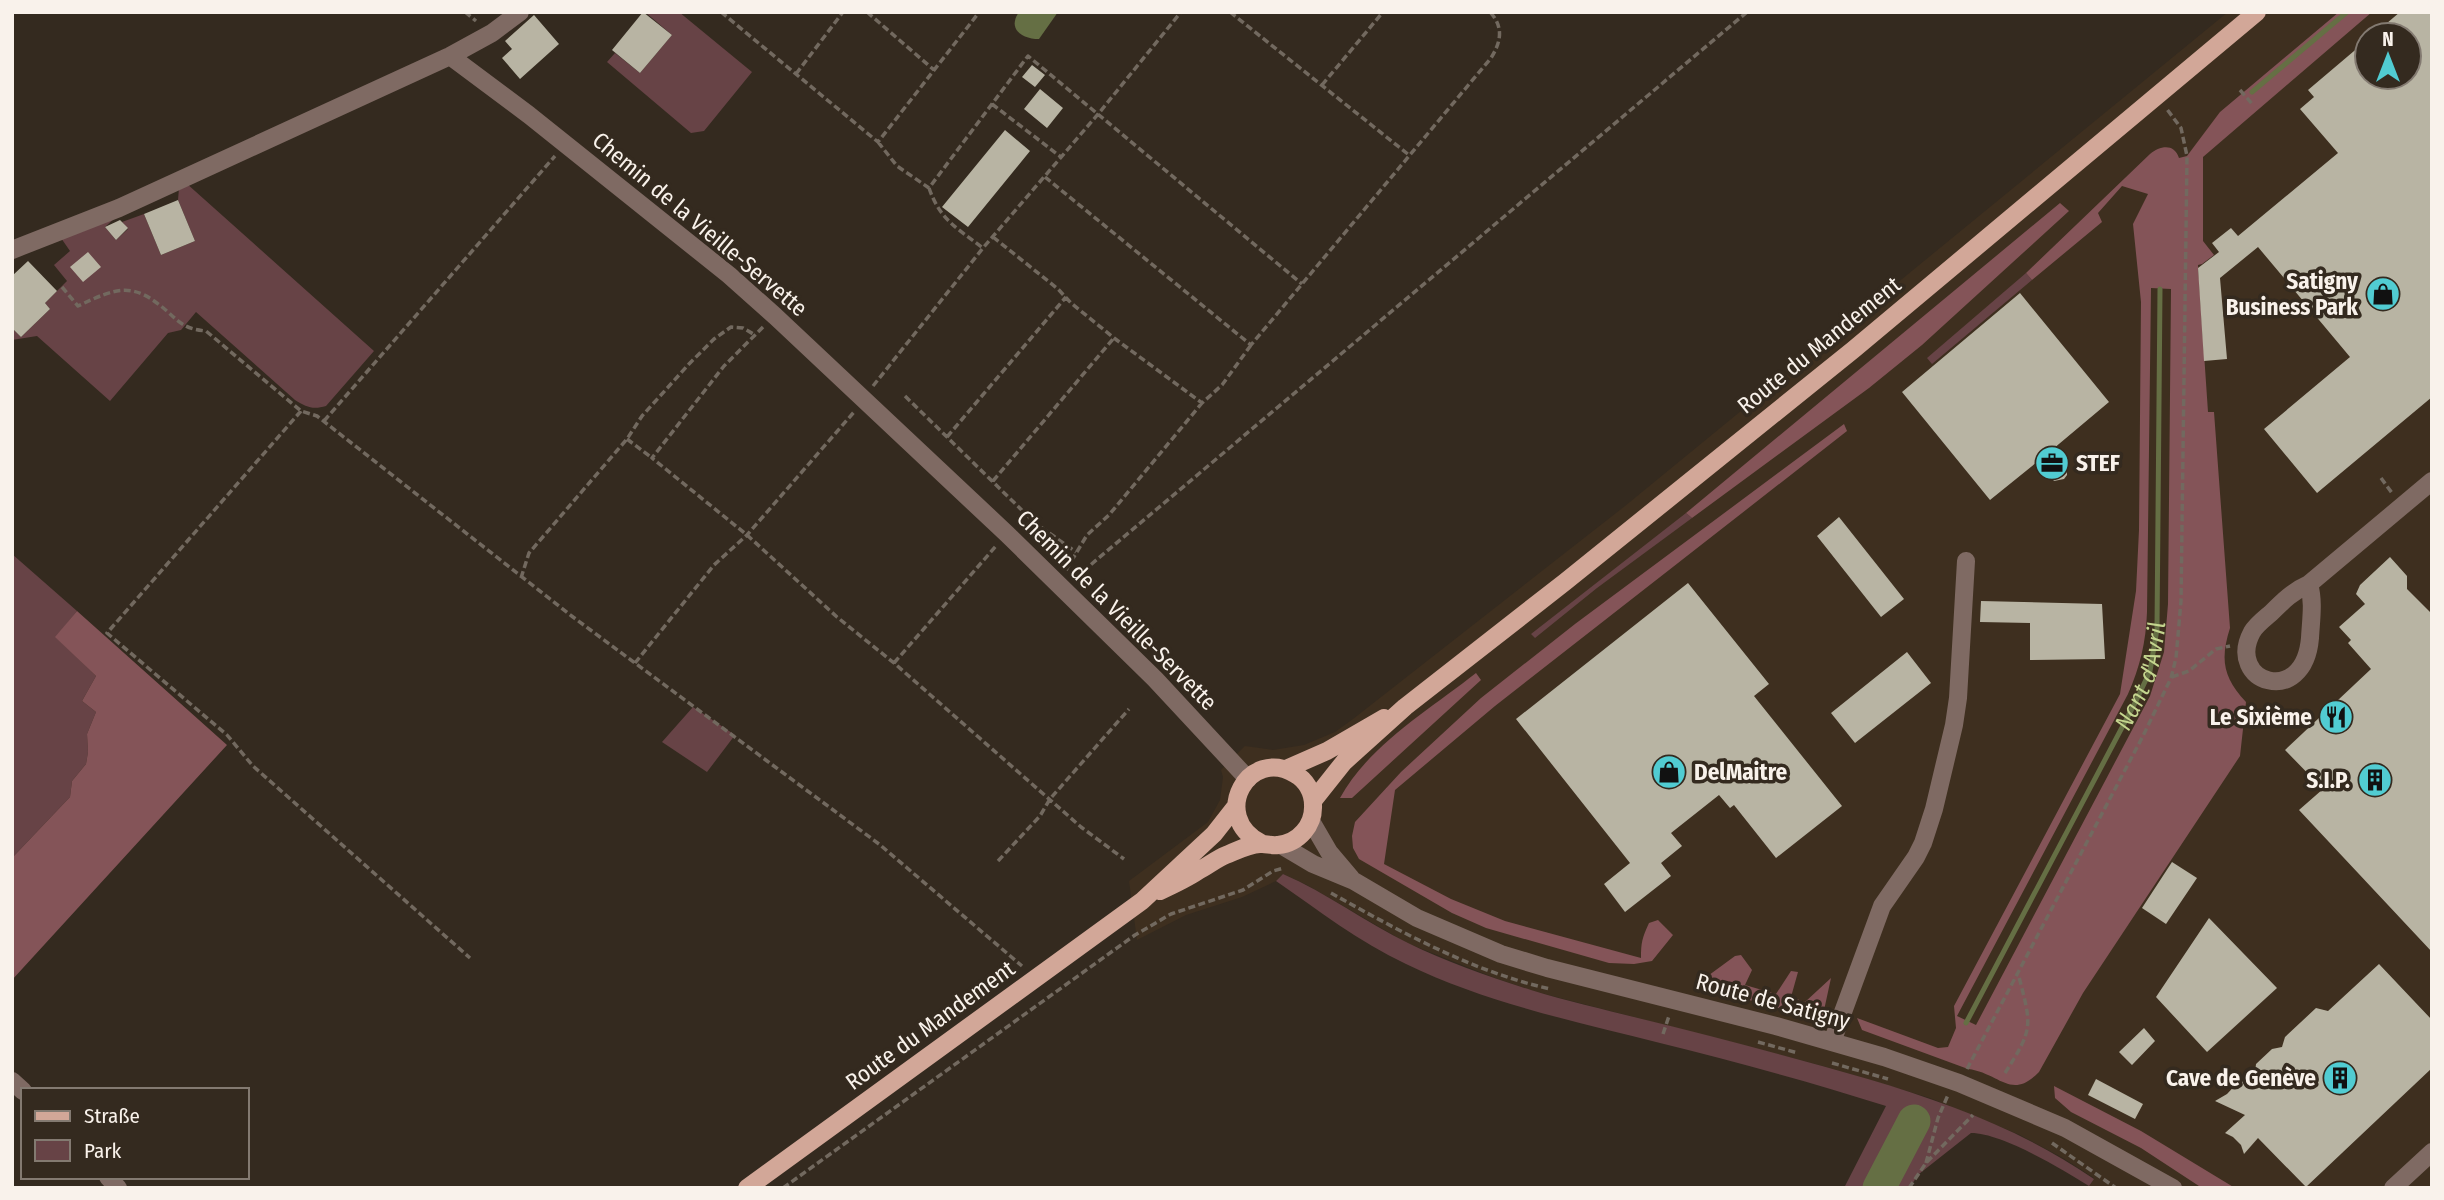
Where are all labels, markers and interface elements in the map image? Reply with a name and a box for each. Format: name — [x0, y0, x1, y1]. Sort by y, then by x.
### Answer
north arrow — [2353, 21, 2423, 91]
text: N — [2382, 28, 2394, 51]
street label: Chemin de la Vieille-Servette — [587, 126, 813, 322]
place label: Satigny Business Park — [2226, 267, 2359, 321]
street label: Route du Mandement — [1732, 270, 1907, 419]
shop icon: Satigny Business Park — [2364, 275, 2402, 313]
office icon: STEF — [2033, 444, 2071, 482]
place label: STEF — [2076, 449, 2120, 477]
street label: Chemin de la Vieille-Servette — [1011, 504, 1223, 716]
water label: Nant d'Avril — [2109, 622, 2171, 735]
restaurant icon: Le Sixième — [2317, 698, 2355, 736]
place label: Le Sixième — [2210, 703, 2312, 731]
shop icon: DelMaitre — [1650, 753, 1688, 791]
place label: DelMaitre — [1694, 758, 1787, 786]
building icon: S.I.P. — [2356, 761, 2394, 799]
place label: S.I.P. — [2306, 766, 2350, 794]
street label: Route du Mandement — [840, 954, 1020, 1096]
street label: Route de Satigny — [1693, 967, 1854, 1035]
building icon: Cave de Genève — [2321, 1059, 2359, 1097]
place label: Cave de Genève — [2166, 1064, 2316, 1092]
legend — [21, 1088, 248, 1179]
text: Straße — [84, 1103, 140, 1129]
text: Park — [84, 1138, 122, 1164]

